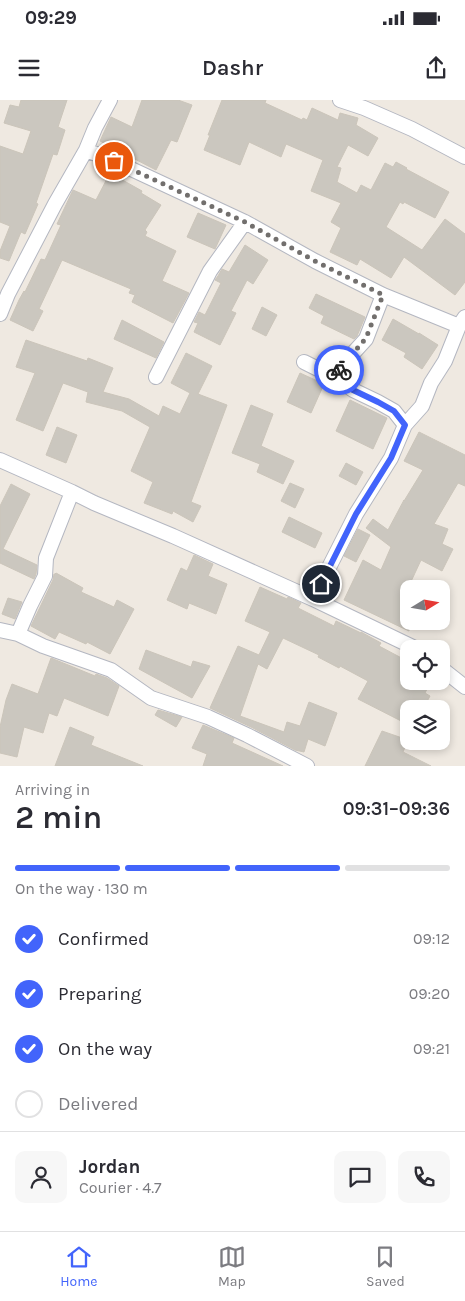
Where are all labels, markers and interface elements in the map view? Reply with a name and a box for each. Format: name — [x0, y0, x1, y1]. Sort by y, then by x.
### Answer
text: 09:29 — [25, 7, 77, 29]
icon: menu — [15, 54, 43, 82]
icon: share — [422, 54, 450, 82]
text: Dashr — [202, 55, 263, 81]
pin — [93, 140, 135, 182]
icon: bag — [100, 147, 128, 175]
courier — [314, 345, 364, 395]
icon: bike — [325, 356, 353, 384]
pin — [300, 563, 342, 605]
icon: home — [307, 570, 335, 598]
north arrow — [400, 580, 450, 630]
map controls — [400, 580, 450, 750]
button: locate — [400, 640, 450, 690]
button: layers — [400, 700, 450, 750]
text: Arriving in — [15, 780, 90, 799]
text: 09:31–09:36 — [343, 798, 450, 820]
text: 2 min — [15, 799, 102, 836]
text: On the way · 130 m — [15, 879, 148, 898]
icon: check — [15, 925, 43, 953]
text: Confirmed — [58, 928, 149, 950]
text: 09:12 — [413, 929, 450, 948]
icon: check — [15, 980, 43, 1008]
text: Preparing — [58, 983, 141, 1005]
text: 09:20 — [409, 984, 450, 1003]
icon: check — [15, 1035, 43, 1063]
text: On the way — [58, 1038, 152, 1060]
text: 09:21 — [413, 1039, 450, 1058]
text: Delivered — [58, 1093, 138, 1115]
button: person — [15, 1151, 67, 1203]
button: chat — [334, 1151, 386, 1203]
button: phone — [398, 1151, 450, 1203]
text: Jordan — [79, 1156, 140, 1178]
text: Courier · 4.7 — [79, 1178, 162, 1197]
tab: Home — [60, 1243, 97, 1290]
tab: Map — [218, 1243, 246, 1290]
tab: Saved — [366, 1243, 405, 1290]

